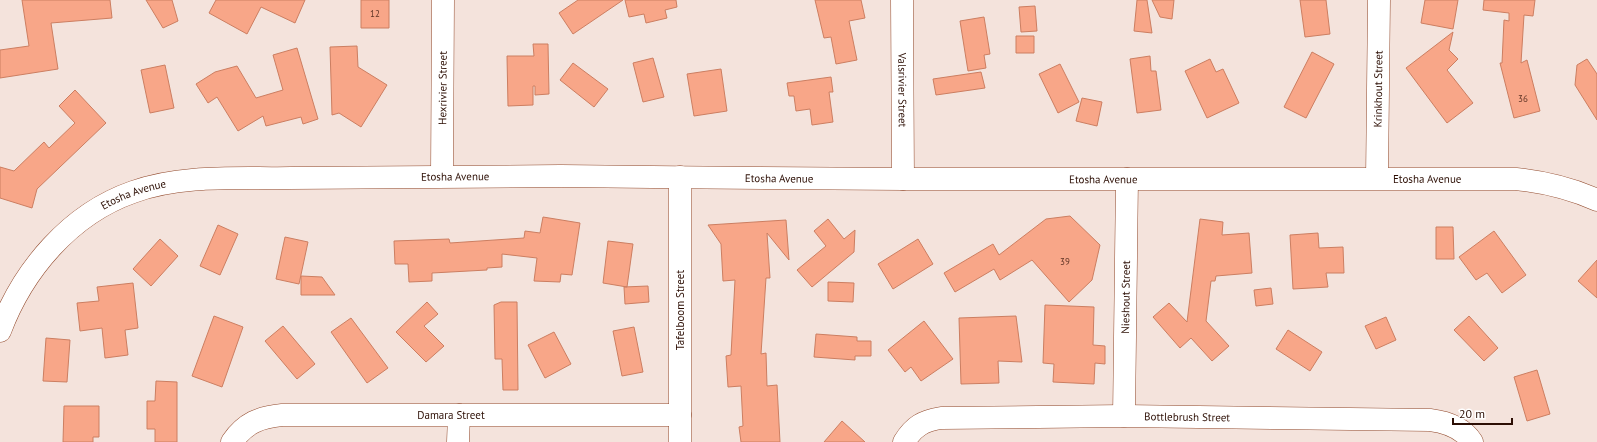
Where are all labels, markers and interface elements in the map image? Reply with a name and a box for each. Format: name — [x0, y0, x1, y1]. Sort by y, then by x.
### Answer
house number: 12 — [370, 8, 380, 19]
street label: Krinkhout Street — [1371, 50, 1385, 128]
street label: Hexrivier Street — [435, 51, 450, 125]
street label: Valsrivier Street — [895, 52, 910, 128]
house number: 36 — [1518, 93, 1528, 104]
street label: Etosha Avenue — [421, 169, 490, 184]
street label: Etosha Avenue — [745, 171, 814, 186]
street label: Etosha Avenue — [1069, 172, 1138, 186]
street label: Etosha Avenue — [1393, 172, 1462, 186]
street label: Etosha Avenue — [98, 176, 167, 213]
house number: 39 — [1060, 256, 1070, 267]
street label: Nieshout Street — [1118, 260, 1133, 334]
street label: Tafelboom Street — [673, 270, 687, 350]
scale bar — [1453, 400, 1512, 426]
text: 20 m — [1459, 406, 1485, 421]
street label: Damara Street — [417, 408, 485, 422]
street label: Bottlebrush Street — [1144, 409, 1230, 424]

